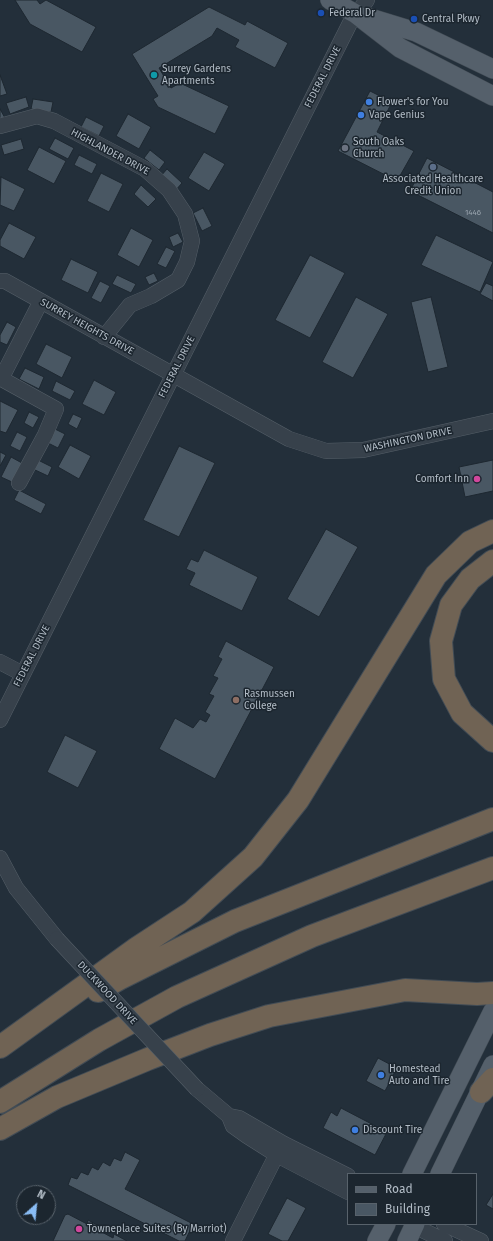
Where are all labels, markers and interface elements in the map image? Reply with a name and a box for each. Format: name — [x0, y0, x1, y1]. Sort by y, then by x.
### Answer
place label: Federal Dr — [329, 7, 375, 19]
marker: Federal Dr — [316, 8, 326, 18]
place label: Central Pkwy — [422, 13, 480, 25]
marker: Central Pkwy — [409, 14, 419, 24]
street label: FEDERAL DRIVE — [302, 44, 344, 110]
place label: Surrey Gardens Apartments — [162, 63, 231, 86]
marker: Surrey Gardens Apartments — [149, 70, 159, 80]
place label: Flower's for You — [377, 96, 449, 108]
marker: Flower's for You — [364, 97, 374, 107]
place label: Vape Genius — [369, 109, 425, 121]
marker: Vape Genius — [356, 110, 366, 120]
street label: HIGHLANDER DRIVE — [69, 126, 151, 178]
place label: South Oaks Church — [353, 136, 404, 160]
marker: South Oaks Church — [340, 143, 350, 153]
marker: Associated Healthcare Credit Union — [428, 162, 438, 172]
place label: Associated Healthcare Credit Union — [383, 173, 483, 196]
house number: 1446 — [465, 208, 481, 218]
street label: SURREY HEIGHTS DRIVE — [38, 296, 136, 358]
street label: FEDERAL DRIVE — [156, 334, 198, 400]
street label: WASHINGTON DRIVE — [363, 425, 453, 455]
place label: Comfort Inn — [415, 473, 469, 485]
marker: Comfort Inn — [472, 474, 482, 484]
street label: FEDERAL DRIVE — [11, 623, 53, 689]
place label: Rasmussen College — [244, 688, 295, 712]
marker: Rasmussen College — [231, 695, 241, 705]
street label: DUCKWOOD DRIVE — [75, 959, 139, 1027]
place label: Homestead Auto and Tire — [389, 1063, 449, 1086]
marker: Homestead Auto and Tire — [376, 1070, 386, 1080]
place label: Discount Tire — [363, 1124, 422, 1136]
marker: Discount Tire — [350, 1125, 360, 1135]
legend — [347, 1173, 477, 1225]
text: Road — [385, 1182, 413, 1196]
north arrow — [16, 1185, 56, 1225]
text: N — [35, 1187, 47, 1202]
text: Building — [385, 1202, 430, 1216]
place label: Towneplace Suites (By Marriot) — [87, 1223, 227, 1235]
marker: Towneplace Suites (By Marriot) — [74, 1224, 84, 1234]

